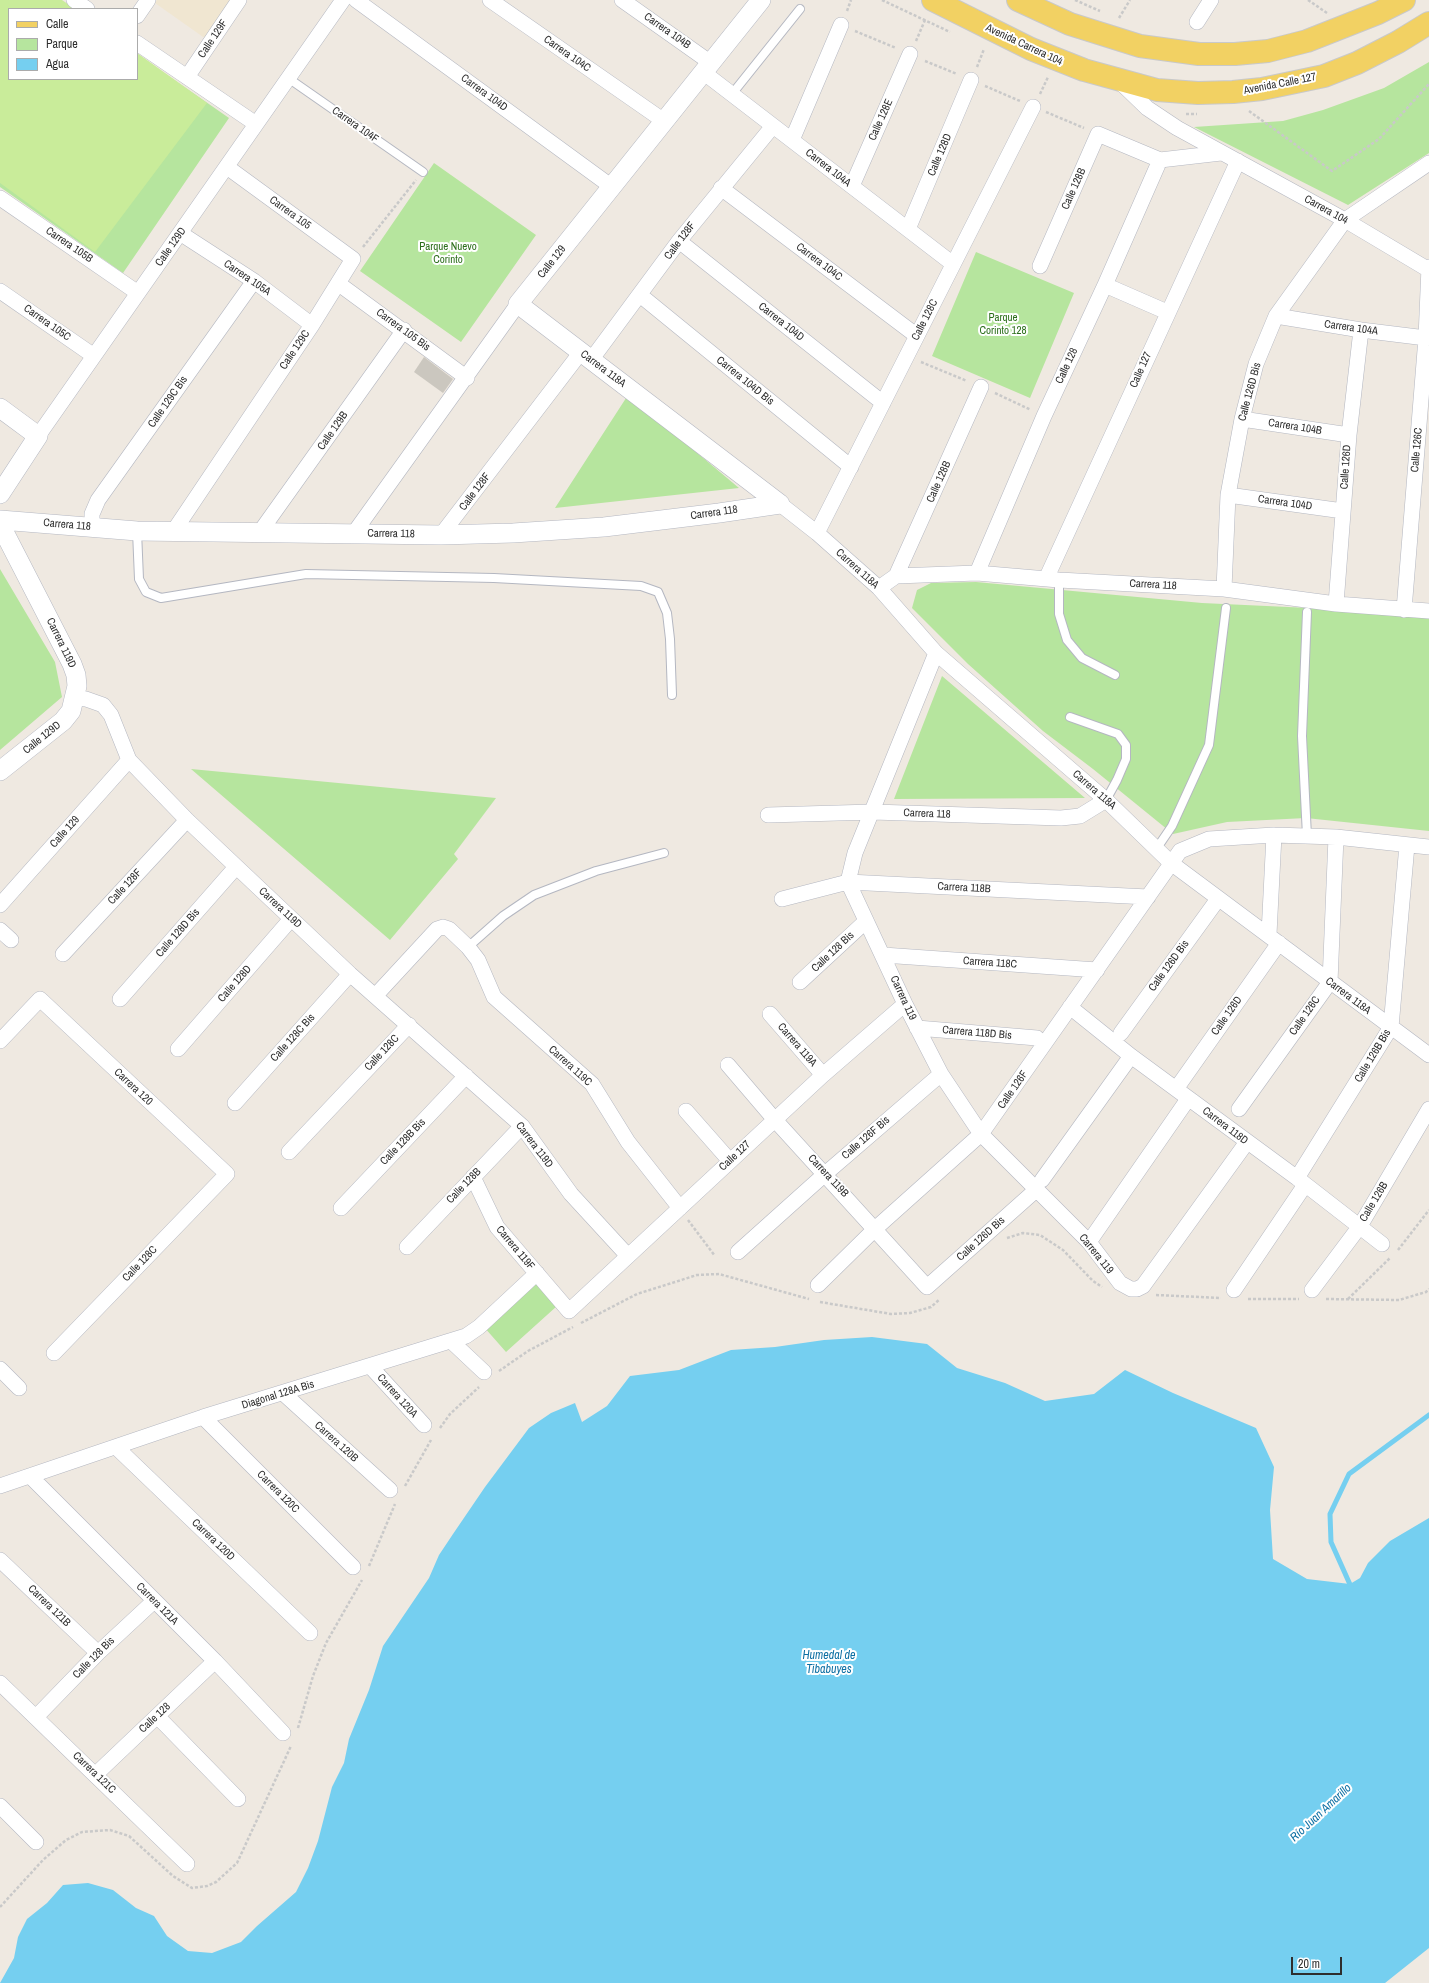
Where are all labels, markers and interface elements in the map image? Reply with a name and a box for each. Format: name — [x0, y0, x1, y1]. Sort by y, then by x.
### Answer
legend — [8, 8, 138, 80]
street label: Carrera 104B — [641, 10, 693, 52]
text: Calle — [46, 16, 68, 32]
street label: Calle 129F — [195, 17, 231, 61]
street label: Avenida Carrera 104 — [983, 21, 1065, 69]
street label: Carrera 104C — [541, 33, 593, 75]
text: Parque — [46, 36, 78, 52]
text: Agua — [46, 56, 69, 72]
street label: Avenida Calle 127 — [1243, 71, 1317, 97]
street label: Carrera 104D — [458, 72, 510, 114]
street label: Calle 128E — [866, 97, 896, 143]
street label: Carrera 104F — [329, 104, 381, 146]
street label: Calle 128D — [925, 132, 955, 178]
street label: Carrera 104A — [803, 146, 853, 190]
street label: Calle 128B — [1059, 166, 1089, 212]
street label: Carrera 104 — [1302, 193, 1350, 227]
street label: Carrera 105 — [267, 194, 313, 232]
street label: Calle 128F — [662, 220, 698, 262]
street label: Carrera 105B — [43, 224, 95, 266]
street label: Calle 129D — [153, 225, 189, 269]
park label: Parque Nuevo Corinto — [419, 240, 477, 266]
street label: Carrera 104C — [793, 240, 845, 284]
street label: Calle 129 — [535, 243, 569, 281]
street label: Carrera 105A — [221, 257, 273, 299]
street label: Calle 128C — [909, 297, 941, 343]
street label: Carrera 104D — [755, 300, 807, 344]
street label: Carrera 105C — [21, 302, 73, 344]
street label: Carrera 105 Bis — [373, 306, 433, 354]
park label: Parque Corinto 128 — [979, 311, 1027, 337]
street label: Carrera 104A — [1323, 318, 1379, 338]
street label: Calle 129C — [277, 328, 313, 372]
street label: Calle 128 — [1053, 346, 1081, 386]
street label: Carrera 118A — [578, 348, 628, 390]
street label: Calle 127 — [1127, 350, 1155, 390]
street label: Carrera 104D Bis — [714, 354, 776, 408]
street label: Calle 126D Bis — [1236, 361, 1264, 423]
street label: Calle 129C Bis — [145, 374, 191, 430]
street label: Calle 129B — [315, 409, 351, 453]
street label: Carrera 104B — [1267, 416, 1323, 438]
street label: Calle 126C — [1408, 427, 1426, 473]
street label: Calle 126D — [1338, 444, 1354, 490]
street label: Calle 128B — [924, 459, 954, 505]
street label: Calle 128F — [457, 471, 493, 513]
street label: Carrera 104D — [1257, 493, 1313, 513]
street label: Carrera 118 — [690, 503, 738, 523]
street label: Carrera 118 — [43, 516, 91, 534]
street label: Carrera 118 — [367, 527, 415, 541]
street label: Carrera 118A — [833, 546, 881, 592]
street label: Carrera 118 — [1129, 577, 1177, 593]
street label: Carrera 119D — [43, 616, 79, 670]
street label: Calle 129D — [21, 719, 63, 757]
street label: Carrera 118A — [1069, 767, 1119, 813]
street label: Carrera 118 — [903, 807, 951, 821]
street label: Calle 129 — [47, 813, 83, 851]
street label: Calle 128F — [105, 867, 145, 907]
street label: Carrera 118B — [937, 880, 991, 896]
street label: Carrera 119D — [256, 885, 304, 931]
street label: Calle 128D Bis — [153, 906, 203, 960]
street label: Calle 128 Bis — [809, 929, 857, 975]
street label: Calle 126D Bis — [1146, 938, 1192, 994]
street label: Carrera 118C — [963, 955, 1017, 971]
street label: Calle 128D — [215, 963, 255, 1005]
street label: Carrera 119 — [887, 974, 919, 1022]
street label: Carrera 118A — [1323, 975, 1373, 1017]
street label: Calle 126D — [1209, 994, 1245, 1038]
street label: Calle 126C — [1287, 994, 1323, 1038]
street label: Calle 128C Bis — [268, 1011, 318, 1065]
street label: Carrera 119A — [774, 1020, 820, 1070]
street label: Carrera 118D Bis — [942, 1023, 1012, 1043]
street label: Calle 126B Bis — [1352, 1027, 1394, 1085]
street label: Calle 128C — [362, 1032, 402, 1074]
street label: Carrera 119C — [546, 1043, 594, 1089]
street label: Carrera 120 — [111, 1066, 155, 1108]
street label: Calle 126F — [995, 1068, 1031, 1112]
street label: Carrera 118D — [1199, 1104, 1251, 1148]
street label: Calle 126F Bis — [839, 1114, 893, 1162]
street label: Calle 128B Bis — [378, 1116, 428, 1168]
street label: Carrera 119D — [512, 1119, 556, 1171]
street label: Calle 127 — [717, 1138, 753, 1174]
street label: Carrera 119B — [805, 1152, 851, 1200]
street label: Calle 128B — [444, 1166, 484, 1206]
street label: Calle 126B — [1357, 1180, 1391, 1224]
street label: Calle 126D Bis — [954, 1214, 1008, 1264]
street label: Carrera 119F — [493, 1223, 537, 1273]
street label: Carrera 119 — [1076, 1231, 1116, 1277]
street label: Calle 128C — [120, 1243, 160, 1285]
street label: Carrera 120A — [374, 1371, 420, 1421]
street label: Diagonal 128A Bis — [240, 1378, 316, 1412]
street label: Carrera 120B — [311, 1419, 361, 1465]
street label: Carrera 120C — [254, 1468, 302, 1516]
street label: Carrera 120D — [189, 1516, 237, 1564]
street label: Carrera 121A — [133, 1580, 181, 1628]
street label: Carrera 121B — [25, 1582, 73, 1630]
street label: Calle 128 Bis — [70, 1634, 118, 1682]
water label: Humedal de Tibabuyes — [802, 1649, 856, 1677]
street label: Calle 128 — [137, 1700, 173, 1736]
street label: Carrera 121C — [70, 1749, 118, 1797]
water label: Río Juan Amarillo — [1287, 1781, 1355, 1845]
scale bar — [1293, 1949, 1344, 1975]
text: 20 m — [1298, 1956, 1320, 1972]

